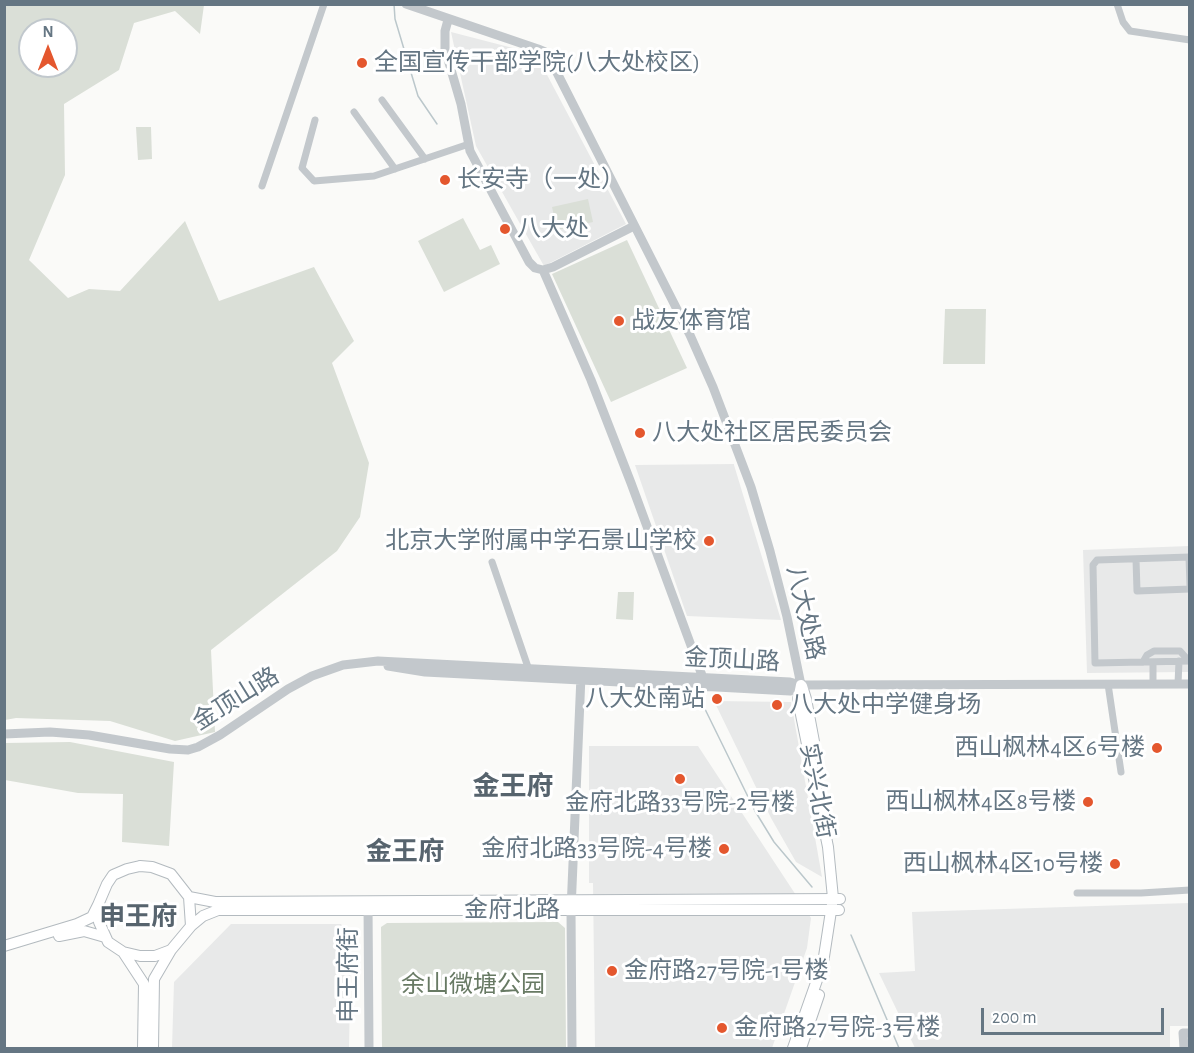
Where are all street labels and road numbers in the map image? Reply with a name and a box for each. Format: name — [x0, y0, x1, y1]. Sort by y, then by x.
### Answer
street label: 八大处路 — [780, 563, 830, 663]
street label: 金顶山路 — [683, 643, 781, 677]
street label: 金顶山路 — [188, 661, 284, 737]
street label: 实兴北街 — [794, 741, 840, 841]
street label: 金府北路 — [464, 896, 560, 924]
street label: 申王府街 — [335, 927, 363, 1023]

